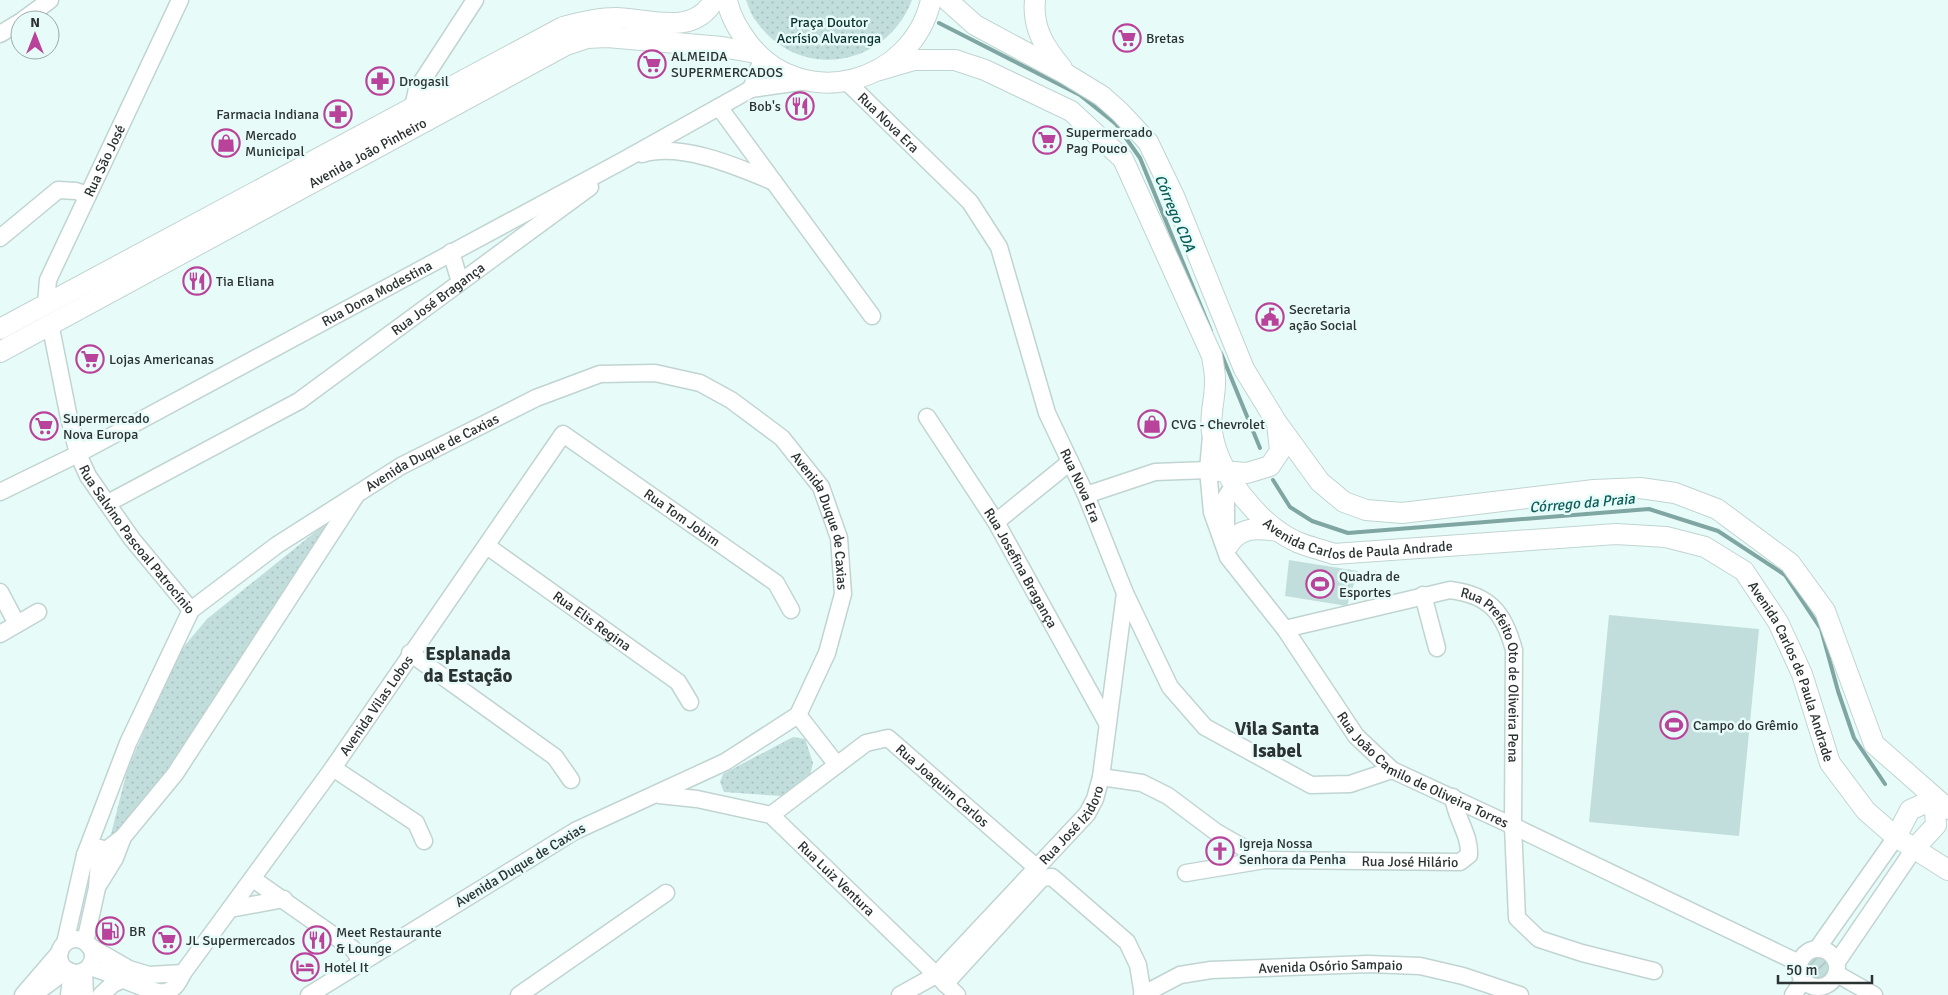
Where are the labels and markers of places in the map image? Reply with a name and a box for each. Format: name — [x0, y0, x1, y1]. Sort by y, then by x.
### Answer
supermarket icon: Bretas — [1112, 23, 1142, 53]
place label: Bretas — [1146, 30, 1184, 47]
place label: ALMEIDA SUPERMERCADOS — [671, 48, 783, 81]
supermarket icon: ALMEIDA SUPERMERCADOS — [637, 49, 667, 79]
pharmacy icon: Drogasil — [365, 66, 395, 96]
place label: Drogasil — [399, 73, 449, 90]
restaurant icon: Bob's — [785, 91, 815, 121]
place label: Bob's — [749, 98, 781, 115]
pharmacy icon: Farmacia Indiana — [323, 99, 353, 129]
place label: Farmacia Indiana — [216, 106, 319, 123]
place label: Supermercado Pag Pouco — [1066, 124, 1152, 157]
supermarket icon: Supermercado Pag Pouco — [1032, 125, 1062, 155]
place label: Mercado Municipal — [245, 127, 305, 160]
shop icon: Mercado Municipal — [211, 128, 241, 158]
restaurant icon: Tia Eliana — [182, 266, 212, 296]
place label: Tia Eliana — [216, 273, 274, 290]
place label: Secretaria ação Social — [1289, 301, 1357, 334]
public building icon: Secretaria ação Social — [1255, 302, 1285, 332]
supermarket icon: Lojas Americanas — [75, 344, 105, 374]
place label: Lojas Americanas — [109, 351, 214, 368]
shop icon: CVG - Chevrolet — [1137, 409, 1167, 439]
place label: Supermercado Nova Europa — [63, 410, 149, 443]
supermarket icon: Supermercado Nova Europa — [29, 411, 59, 441]
place label: CVG - Chevrolet — [1171, 416, 1265, 433]
place label: Quadra de Esportes — [1339, 568, 1400, 601]
sports icon: Quadra de Esportes — [1305, 569, 1335, 599]
sports icon: Campo do Grêmio — [1659, 710, 1689, 740]
place label: Campo do Grêmio — [1693, 717, 1798, 734]
place label: Igreja Nossa Senhora da Penha — [1239, 835, 1346, 868]
church icon: Igreja Nossa Senhora da Penha — [1205, 836, 1235, 866]
fuel station icon: BR — [95, 916, 125, 946]
place label: BR — [129, 923, 146, 940]
place label: Meet Restaurante & Lounge — [336, 924, 442, 957]
supermarket icon: JL Supermercados — [152, 925, 182, 955]
restaurant icon: Meet Restaurante & Lounge — [302, 925, 332, 955]
place label: JL Supermercados — [186, 932, 295, 949]
hotel icon: Hotel It — [290, 952, 320, 982]
place label: Hotel It — [324, 959, 369, 976]

